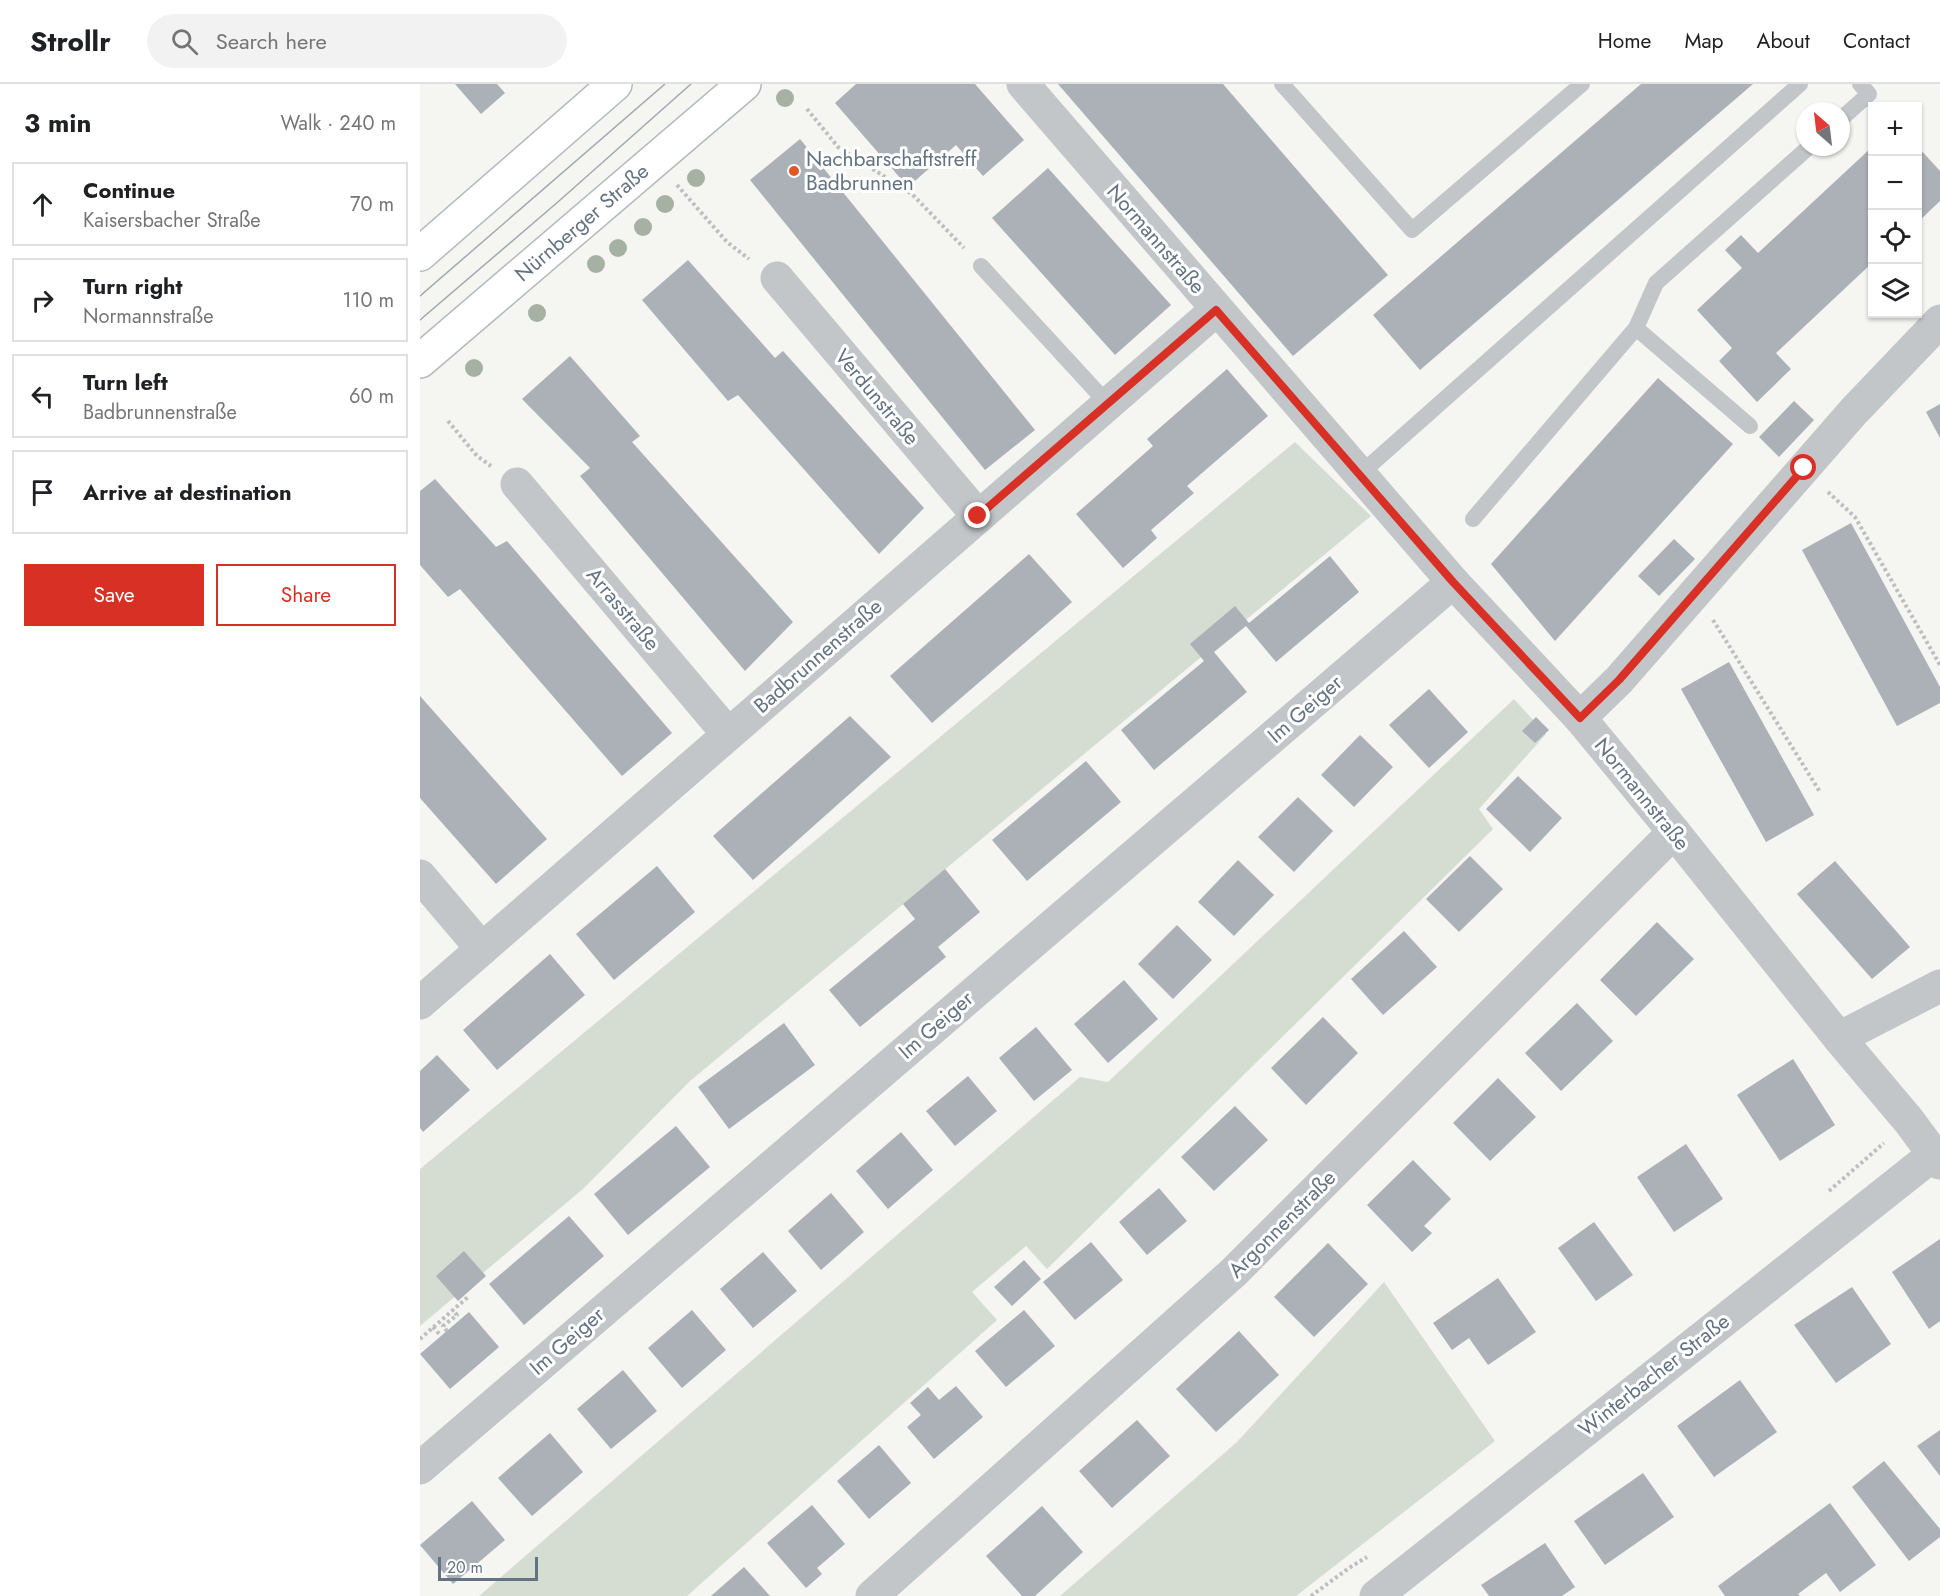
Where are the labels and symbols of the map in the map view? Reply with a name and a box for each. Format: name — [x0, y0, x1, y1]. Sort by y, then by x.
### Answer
north arrow — [1796, 102, 1850, 156]
place label: Nachbarschaftstreff Badbrunnen — [806, 144, 978, 198]
street label: Nürnberger Straße — [508, 156, 656, 289]
marker: Nachbarschaftstreff Badbrunnen — [787, 164, 801, 178]
street label: Normannstraße — [1100, 177, 1212, 301]
street label: Verdunstraße — [828, 342, 926, 452]
route start — [1790, 454, 1816, 480]
route end — [964, 502, 990, 528]
street label: Arrasstraße — [579, 561, 667, 657]
street label: Badbrunnenstraße — [747, 592, 889, 720]
street label: Im Geiger — [1261, 668, 1350, 750]
street label: Normannstraße — [1587, 731, 1697, 857]
street label: Im Geiger — [892, 984, 981, 1066]
street label: Argonnenstraße — [1221, 1163, 1343, 1285]
street label: Im Geiger — [523, 1300, 612, 1382]
street label: Winterbacher Straße — [1572, 1306, 1736, 1444]
scale bar — [438, 1554, 538, 1582]

